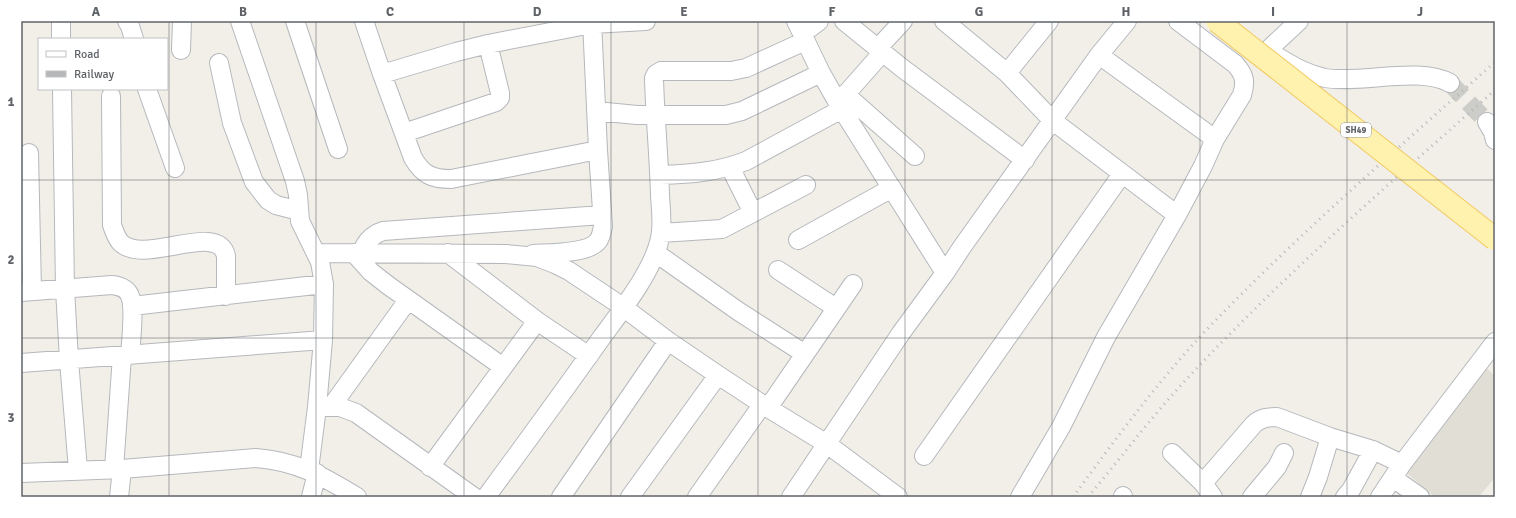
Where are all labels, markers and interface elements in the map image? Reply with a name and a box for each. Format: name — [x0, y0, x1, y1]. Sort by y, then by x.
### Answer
text: A — [92, 4, 101, 20]
text: B — [239, 4, 247, 20]
text: C — [386, 4, 394, 20]
text: D — [533, 4, 542, 20]
text: E — [680, 4, 688, 20]
text: F — [829, 4, 836, 20]
text: G — [975, 4, 983, 20]
text: H — [1122, 4, 1130, 20]
text: I — [1271, 4, 1275, 20]
text: J — [1417, 4, 1423, 20]
legend — [38, 38, 168, 90]
text: Road — [74, 47, 100, 62]
text: Railway — [74, 67, 114, 82]
text: 1 — [7, 94, 15, 110]
road number: SH49 — [1341, 123, 1371, 137]
text: 2 — [7, 252, 15, 268]
text: 3 — [7, 410, 15, 426]

